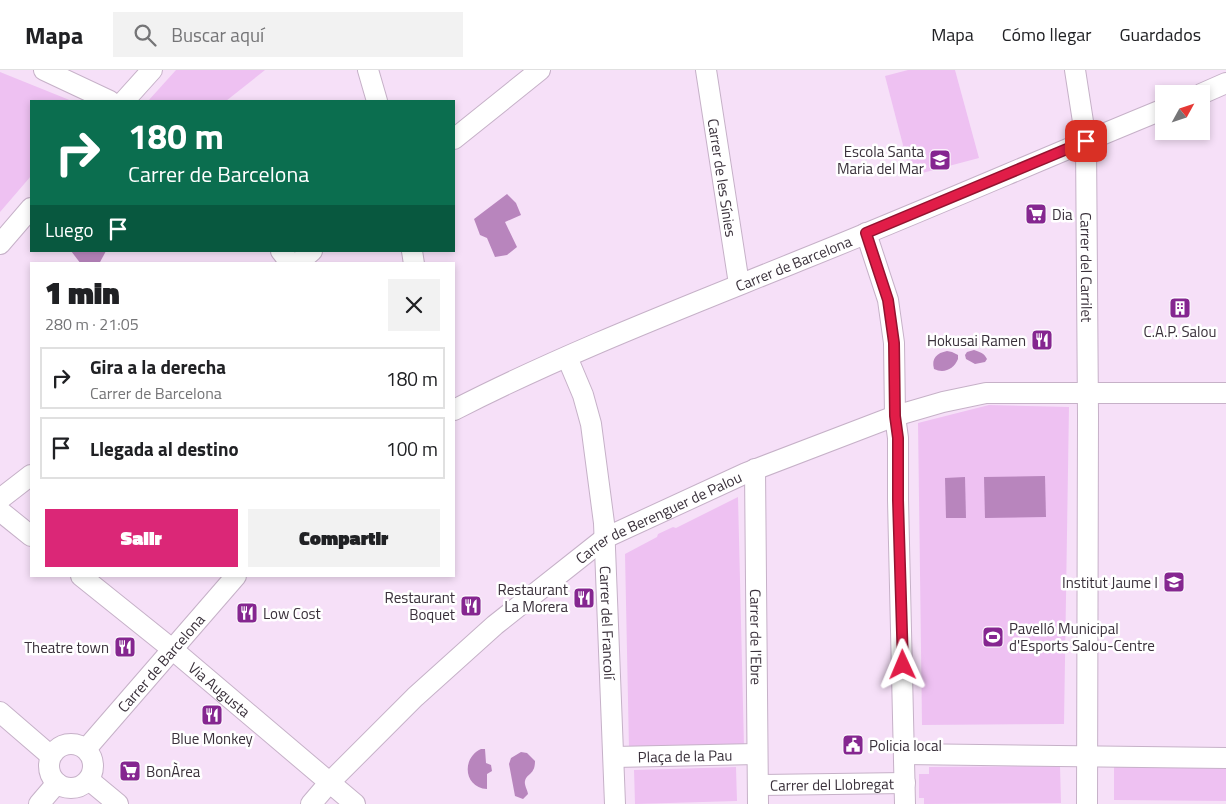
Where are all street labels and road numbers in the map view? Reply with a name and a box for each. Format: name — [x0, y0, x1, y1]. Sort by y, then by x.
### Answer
street label: Carrer de les Sínies — [702, 117, 743, 239]
street label: Carrer del Carrilet — [1075, 212, 1099, 323]
street label: Carrer de Barcelona — [732, 229, 856, 297]
street label: Carrer de Berenguer de Palou — [570, 465, 745, 569]
street label: Carrer del Francolí — [594, 565, 622, 682]
street label: Carrer de l'Ebre — [745, 589, 768, 685]
street label: Carrer de Barcelona — [111, 608, 210, 717]
street label: Via Augusta — [183, 656, 256, 723]
street label: Plaça de la Pau — [637, 743, 733, 768]
street label: Carrer del Llobregat — [770, 772, 895, 796]

